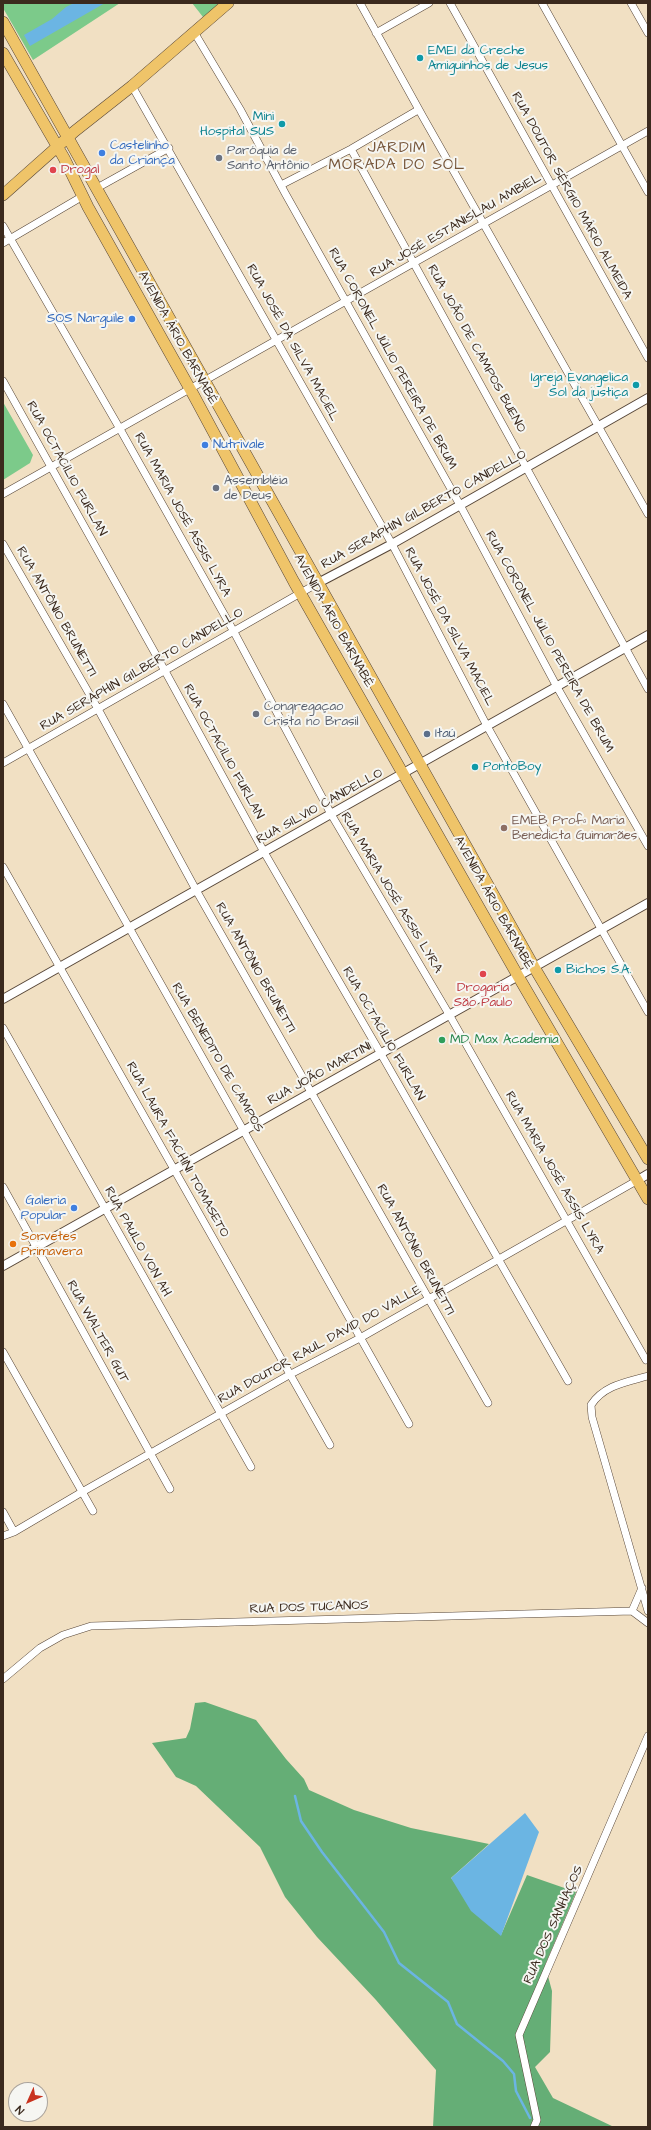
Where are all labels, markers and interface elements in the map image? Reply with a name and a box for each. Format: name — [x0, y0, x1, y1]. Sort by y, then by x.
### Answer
place label: EMEI da Creche Amiguinhos de Jesus — [428, 43, 548, 74]
marker: EMEI da Creche Amiguinhos de Jesus — [415, 53, 425, 63]
street label: RUA DOUTOR SÉRGIO MÁRIO ALMEIDA — [507, 90, 635, 302]
place label: Mini Hospital SUS — [200, 109, 274, 140]
marker: Mini Hospital SUS — [277, 119, 287, 129]
place label: Castelinho da Criança — [110, 138, 175, 169]
district label: JARDIM MORADA DO SOL — [329, 140, 465, 175]
place label: Paróquia de Santo Antônio — [227, 143, 309, 174]
marker: Castelinho da Criança — [97, 148, 107, 158]
marker: Paróquia de Santo Antônio — [214, 153, 224, 163]
place label: Drogal — [61, 162, 99, 178]
marker: Drogal — [48, 165, 58, 175]
street label: RUA JOSÉ ESTANISLAU AMBIEL — [368, 171, 544, 281]
street label: RUA CORONEL JÚLIO PEREIRA DE BRUM — [324, 246, 460, 472]
street label: RUA JOSÉ DA SILVA MACIEL — [242, 262, 342, 424]
street label: RUA JOÃO DE CAMPOS BUENO — [423, 262, 529, 436]
street label: AVENIDA ÁRIO BARNABÉ — [134, 269, 220, 407]
place label: SOS Narguile — [47, 311, 124, 327]
marker: SOS Narguile — [127, 314, 137, 324]
place label: Igreja Evangelica Sol da justiça — [531, 370, 628, 401]
marker: Igreja Evangelica Sol da justiça — [631, 380, 641, 390]
street label: RUA OCTACÍLIO FURLAN — [22, 399, 110, 539]
street label: RUA MARIA JOSÉ ASSIS LYRA — [130, 430, 234, 600]
place label: Nutrivale — [213, 437, 265, 453]
marker: Nutrivale — [200, 440, 210, 450]
street label: RUA SERAPHIN GILBERTO CANDELLO — [319, 447, 529, 573]
place label: Assembléia de Deus — [224, 473, 287, 504]
marker: Assembléia de Deus — [211, 483, 221, 493]
street label: RUA CORONEL JÚLIO PEREIRA DE BRUM — [481, 529, 617, 755]
street label: RUA ANTÔNIO BRUNETTI — [12, 544, 100, 680]
street label: RUA JOSÉ DA SILVA MACIEL — [401, 545, 497, 709]
street label: AVENIDA ÁRIO BARNABÉ — [290, 552, 376, 690]
street label: RUA SERAPHIN GILBERTO CANDELLO — [38, 605, 246, 735]
street label: RUA OCTACÍLIO FURLAN — [179, 682, 267, 822]
place label: Congregaçao Crista no Brasil — [264, 699, 359, 730]
marker: Congregaçao Crista no Brasil — [251, 709, 261, 719]
place label: Itaú — [435, 726, 455, 742]
marker: Itaú — [422, 729, 432, 739]
place label: PontoBoy — [483, 759, 541, 775]
marker: PontoBoy — [470, 762, 480, 772]
street label: RUA SILVIO CANDELLO — [254, 766, 386, 848]
street label: RUA MARIA JOSÉ ASSIS LYRA — [337, 810, 445, 976]
place label: EMEB Profª Maria Benedicta Guimarães — [512, 813, 637, 844]
marker: EMEB Profª Maria Benedicta Guimarães — [499, 823, 509, 833]
street label: AVENIDA ÁRIO BARNABÉ — [450, 834, 536, 972]
street label: RUA ANTÔNIO BRUNETTI — [211, 900, 299, 1036]
place label: Bichos S.A. — [566, 962, 631, 978]
street label: RUA OCTACÍLIO FURLAN — [338, 964, 428, 1104]
marker: Bichos S.A. — [553, 965, 563, 975]
marker: Drogaria São Paulo — [478, 969, 488, 979]
street label: RUA BENEDITO DE CAMPOS — [168, 980, 266, 1136]
place label: Drogaria São Paulo — [454, 980, 512, 1011]
place label: MD Max Academia — [450, 1032, 559, 1048]
marker: MD Max Academia — [437, 1035, 447, 1045]
street label: RUA JOÃO MARTINI — [265, 1039, 375, 1109]
street label: RUA LAURA FACHINI TOMASETO — [122, 1060, 232, 1240]
street label: RUA MARIA JOSÉ ASSIS LYRA — [501, 1089, 607, 1257]
street label: RUA ANTÔNIO BRUNETTI — [372, 1182, 458, 1318]
street label: RUA PAULO VON AH — [100, 1184, 174, 1300]
place label: Galeria Popular — [21, 1193, 66, 1224]
marker: Galeria Popular — [69, 1203, 79, 1213]
place label: Sorvetes Primavera — [21, 1229, 83, 1260]
marker: Sorvetes Primavera — [8, 1239, 18, 1249]
street label: RUA WALTER GUT — [62, 1278, 132, 1386]
street label: RUA DOUTOR RAUL DAVID DO VALLE — [216, 1282, 424, 1408]
street label: RUA DOS TUCANOS — [249, 1598, 369, 1618]
street label: RUA DOS SANHAÇOS — [521, 1863, 587, 1987]
north arrow — [8, 2082, 48, 2122]
text: N — [12, 2102, 28, 2118]

